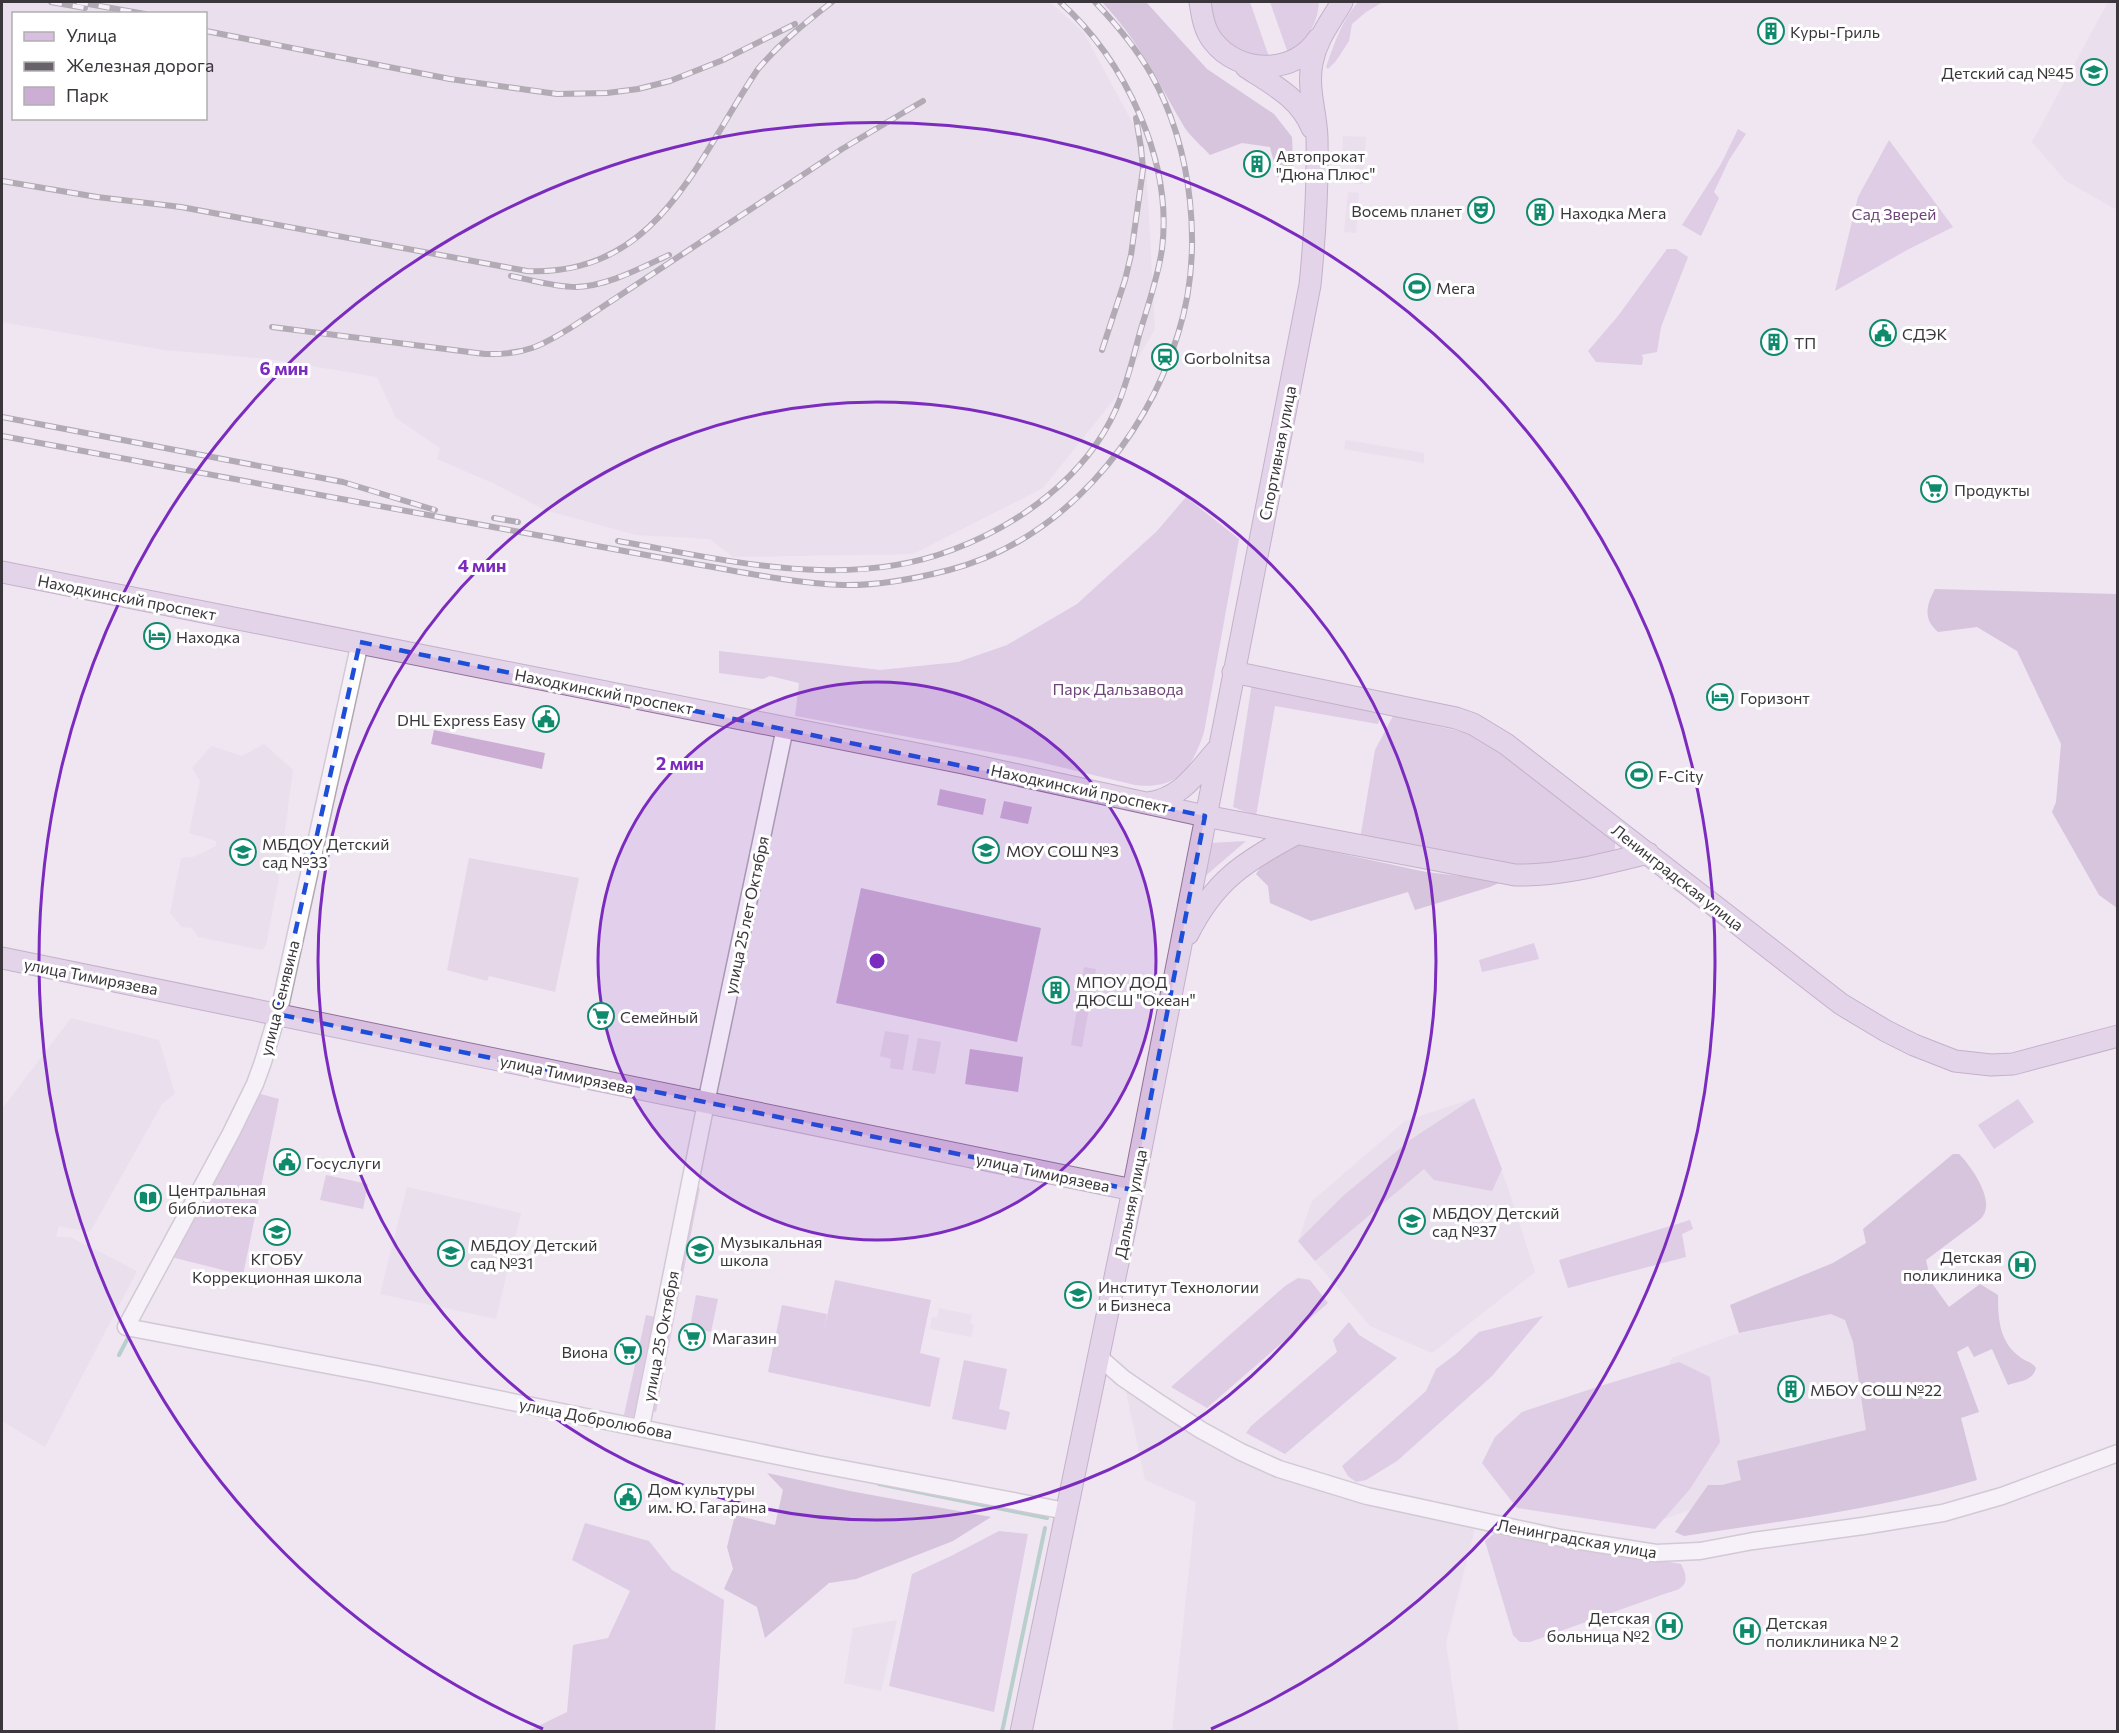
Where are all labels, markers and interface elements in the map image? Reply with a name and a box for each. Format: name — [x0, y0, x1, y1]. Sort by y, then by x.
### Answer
legend — [12, 12, 207, 120]
building icon: Куры-Гриль — [1756, 16, 1786, 46]
place label: Куры-Гриль — [1790, 22, 1880, 41]
text: Улица — [66, 24, 117, 46]
text: Железная дорога — [66, 54, 214, 76]
school or university icon: Детский сад №45 — [2079, 57, 2109, 87]
place label: Детский сад №45 — [1942, 63, 2074, 82]
text: Парк — [66, 84, 109, 106]
place label: Автопрокат "Дюна Плюс" — [1276, 146, 1375, 183]
building icon: Автопрокат "Дюна Плюс" — [1242, 149, 1272, 179]
theatre icon: Восемь планет — [1466, 195, 1496, 225]
building icon: Находка Мега — [1525, 197, 1555, 227]
place label: Восемь планет — [1351, 201, 1462, 220]
place label: Находка Мега — [1560, 203, 1666, 222]
park label: Сад Зверей — [1852, 204, 1936, 223]
sports icon: Мега — [1402, 272, 1432, 302]
place label: Мега — [1436, 278, 1475, 297]
public building icon: СДЭК — [1868, 318, 1898, 348]
place label: СДЭК — [1902, 324, 1947, 343]
building icon: ТП — [1759, 327, 1789, 357]
place label: ТП — [1794, 333, 1816, 352]
station icon: Gorbolnitsa — [1150, 342, 1180, 372]
place label: Gorbolnitsa — [1184, 348, 1270, 367]
text: 6 мин — [260, 357, 308, 379]
street label: Спортивная улица — [1255, 384, 1299, 522]
supermarket icon: Продукты — [1919, 474, 1949, 504]
place label: Продукты — [1954, 480, 2030, 499]
text: 4 мин — [458, 554, 506, 576]
street label: Находкинский проспект — [36, 570, 218, 624]
hotel icon: Находка — [142, 621, 172, 651]
place label: Находка — [176, 627, 240, 646]
street label: Находкинский проспект — [513, 664, 695, 718]
park label: Парк Дальзавода — [1052, 679, 1184, 698]
hotel icon: Горизонт — [1705, 682, 1735, 712]
place label: Горизонт — [1740, 688, 1810, 707]
public building icon: DHL Express Easy — [531, 704, 561, 734]
place label: DHL Express Easy — [397, 710, 526, 729]
text: 2 мин — [656, 752, 704, 774]
street label: Находкинский проспект — [989, 760, 1171, 816]
sports icon: F-City — [1624, 760, 1654, 790]
place label: F-City — [1658, 766, 1704, 785]
street label: Ленинградская улица — [1608, 820, 1748, 934]
place label: МБДОУ Детский сад №33 — [262, 834, 389, 871]
street label: улица 25 лет Октября — [720, 834, 772, 996]
school or university icon: МОУ СОШ №3 — [971, 835, 1001, 865]
school or university icon: МБДОУ Детский сад №33 — [228, 837, 258, 867]
place label: МОУ СОШ №3 — [1006, 841, 1119, 860]
street label: улица Сенявина — [255, 938, 303, 1058]
centre of rings — [867, 951, 887, 971]
street label: улица Тимирязева — [22, 954, 160, 998]
place label: МПОУ ДОД ДЮСШ "Океан" — [1076, 972, 1196, 1009]
building icon: МПОУ ДОД ДЮСШ "Океан" — [1041, 975, 1071, 1005]
supermarket icon: Семейный — [586, 1001, 616, 1031]
place label: Семейный — [620, 1007, 698, 1026]
street label: улица Тимирязева — [498, 1051, 636, 1097]
public building icon: Госуслуги — [272, 1147, 302, 1177]
street label: Дальняя улица — [1110, 1148, 1150, 1260]
street label: улица Тимирязева — [974, 1149, 1112, 1195]
place label: Госуслуги — [306, 1153, 381, 1172]
place label: Центральная библиотека — [168, 1180, 266, 1217]
library icon: Центральная библиотека — [133, 1183, 163, 1213]
place label: МБДОУ Детский сад №37 — [1432, 1203, 1559, 1240]
school or university icon: МБДОУ Детский сад №37 — [1397, 1206, 1427, 1236]
school or university icon: КГОБУ Коррекционная школа — [262, 1217, 292, 1247]
place label: Музыкальная школа — [720, 1232, 823, 1269]
place label: МБДОУ Детский сад №31 — [470, 1235, 597, 1272]
school or university icon: Музыкальная школа — [685, 1235, 715, 1265]
school or university icon: МБДОУ Детский сад №31 — [436, 1238, 466, 1268]
place label: Детская поликлиника — [1903, 1247, 2002, 1284]
place label: КГОБУ Коррекционная школа — [192, 1249, 362, 1286]
hospital icon: Детская поликлиника — [2007, 1250, 2037, 1280]
street label: улица 25 Октября — [638, 1269, 682, 1403]
place label: Институт Технологии и Бизнеса — [1098, 1277, 1259, 1314]
school or university icon: Институт Технологии и Бизнеса — [1063, 1280, 1093, 1310]
supermarket icon: Магазин — [677, 1322, 707, 1352]
place label: Магазин — [712, 1328, 777, 1347]
supermarket icon: Виона — [613, 1336, 643, 1366]
place label: Виона — [562, 1342, 608, 1361]
building icon: МБОУ СОШ №22 — [1776, 1374, 1806, 1404]
place label: МБОУ СОШ №22 — [1810, 1380, 1942, 1399]
street label: улица Добролюбова — [518, 1394, 674, 1442]
place label: Дом культуры им. Ю. Гагарина — [648, 1479, 766, 1516]
public building icon: Дом культуры им. Ю. Гагарина — [613, 1482, 643, 1512]
street label: Ленинградская улица — [1496, 1515, 1658, 1561]
place label: Детская больница №2 — [1547, 1608, 1650, 1645]
hospital icon: Детская больница №2 — [1654, 1611, 1684, 1641]
place label: Детская поликлиника № 2 — [1766, 1613, 1899, 1650]
hospital icon: Детская поликлиника № 2 — [1732, 1616, 1762, 1646]

